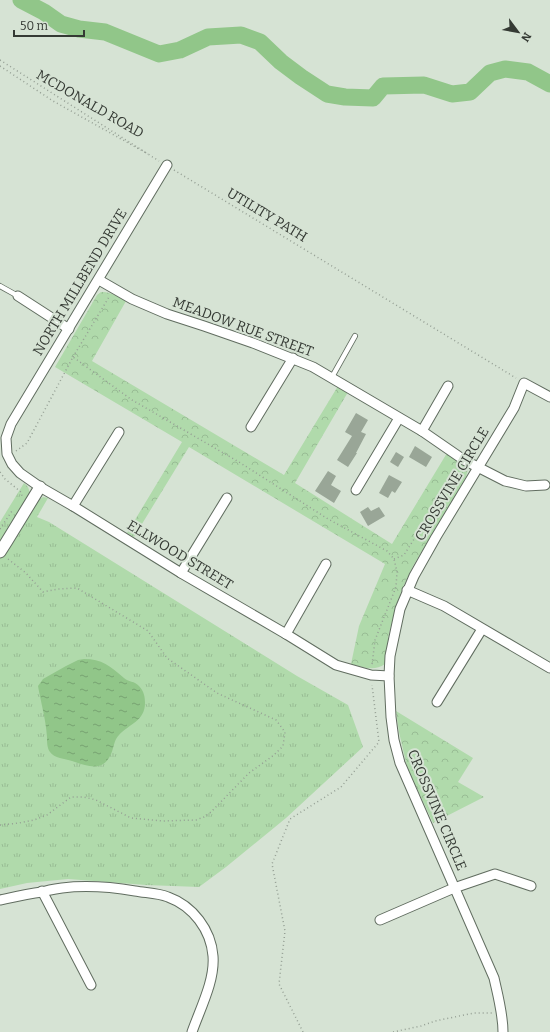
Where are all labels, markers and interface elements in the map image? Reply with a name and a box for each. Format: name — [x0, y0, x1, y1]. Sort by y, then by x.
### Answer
scale bar — [14, 12, 84, 38]
north arrow — [498, 12, 538, 52]
text: 50 m — [20, 19, 49, 33]
text: N — [518, 30, 534, 45]
street label: MCDONALD ROAD — [33, 66, 147, 142]
street label: UTILITY PATH — [224, 184, 310, 246]
street label: NORTH MILLBEND DRIVE — [29, 206, 131, 358]
street label: MEADOW RUE STREET — [170, 294, 316, 360]
street label: CROSSVINE CIRCLE — [411, 424, 493, 544]
street label: ELLWOOD STREET — [124, 517, 236, 593]
street label: CROSSVINE CIRCLE — [404, 747, 470, 873]

